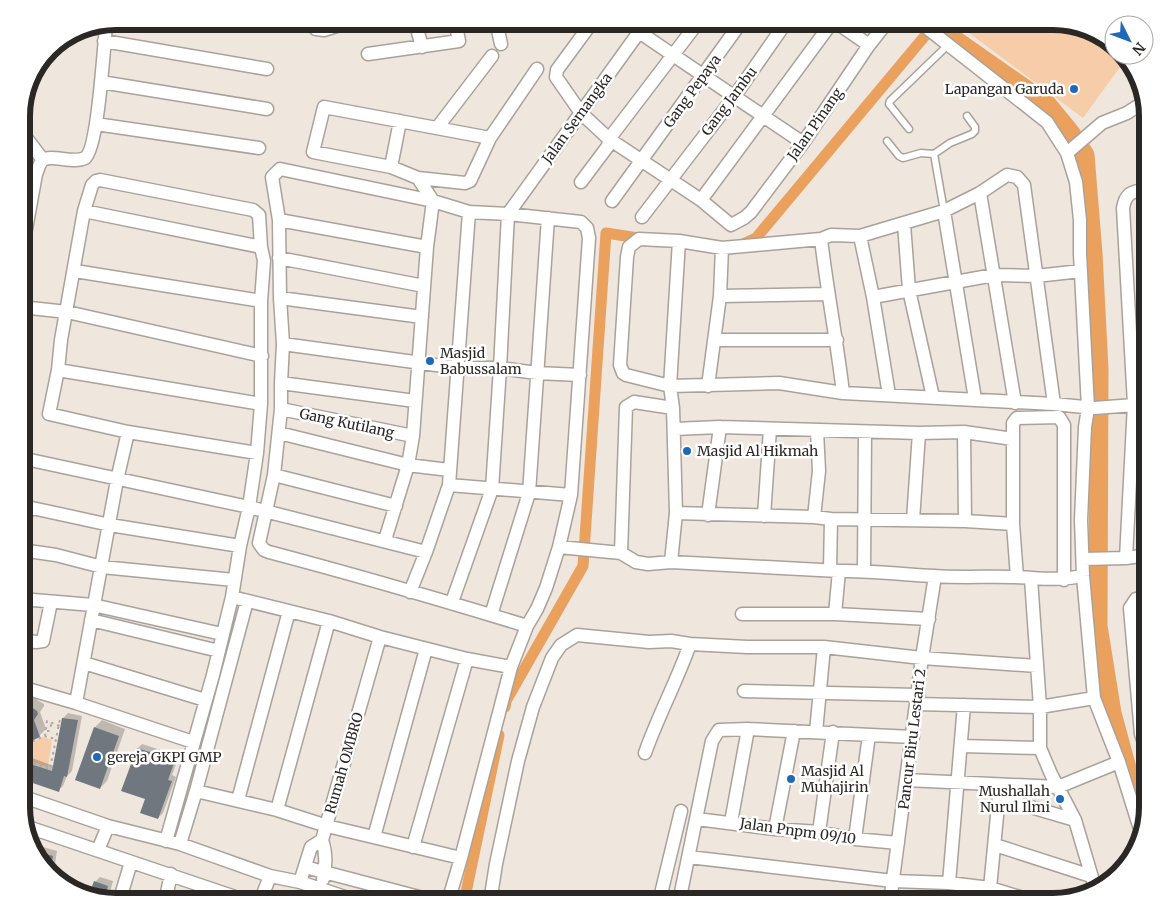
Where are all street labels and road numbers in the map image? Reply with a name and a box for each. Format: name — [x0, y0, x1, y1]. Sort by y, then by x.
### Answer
street label: Gang Pepaya — [659, 50, 725, 131]
street label: Gang Jambu — [697, 63, 761, 139]
street label: Jalan Semangka — [537, 69, 616, 168]
street label: Jalan Pinang — [783, 84, 847, 165]
street label: Gang Kutilang — [298, 404, 396, 442]
street label: Pancur Biru Lestari 2 — [894, 667, 930, 811]
street label: Rumah OMBRO — [321, 710, 367, 816]
street label: Jalan Pnpm 09/10 — [738, 814, 857, 848]

